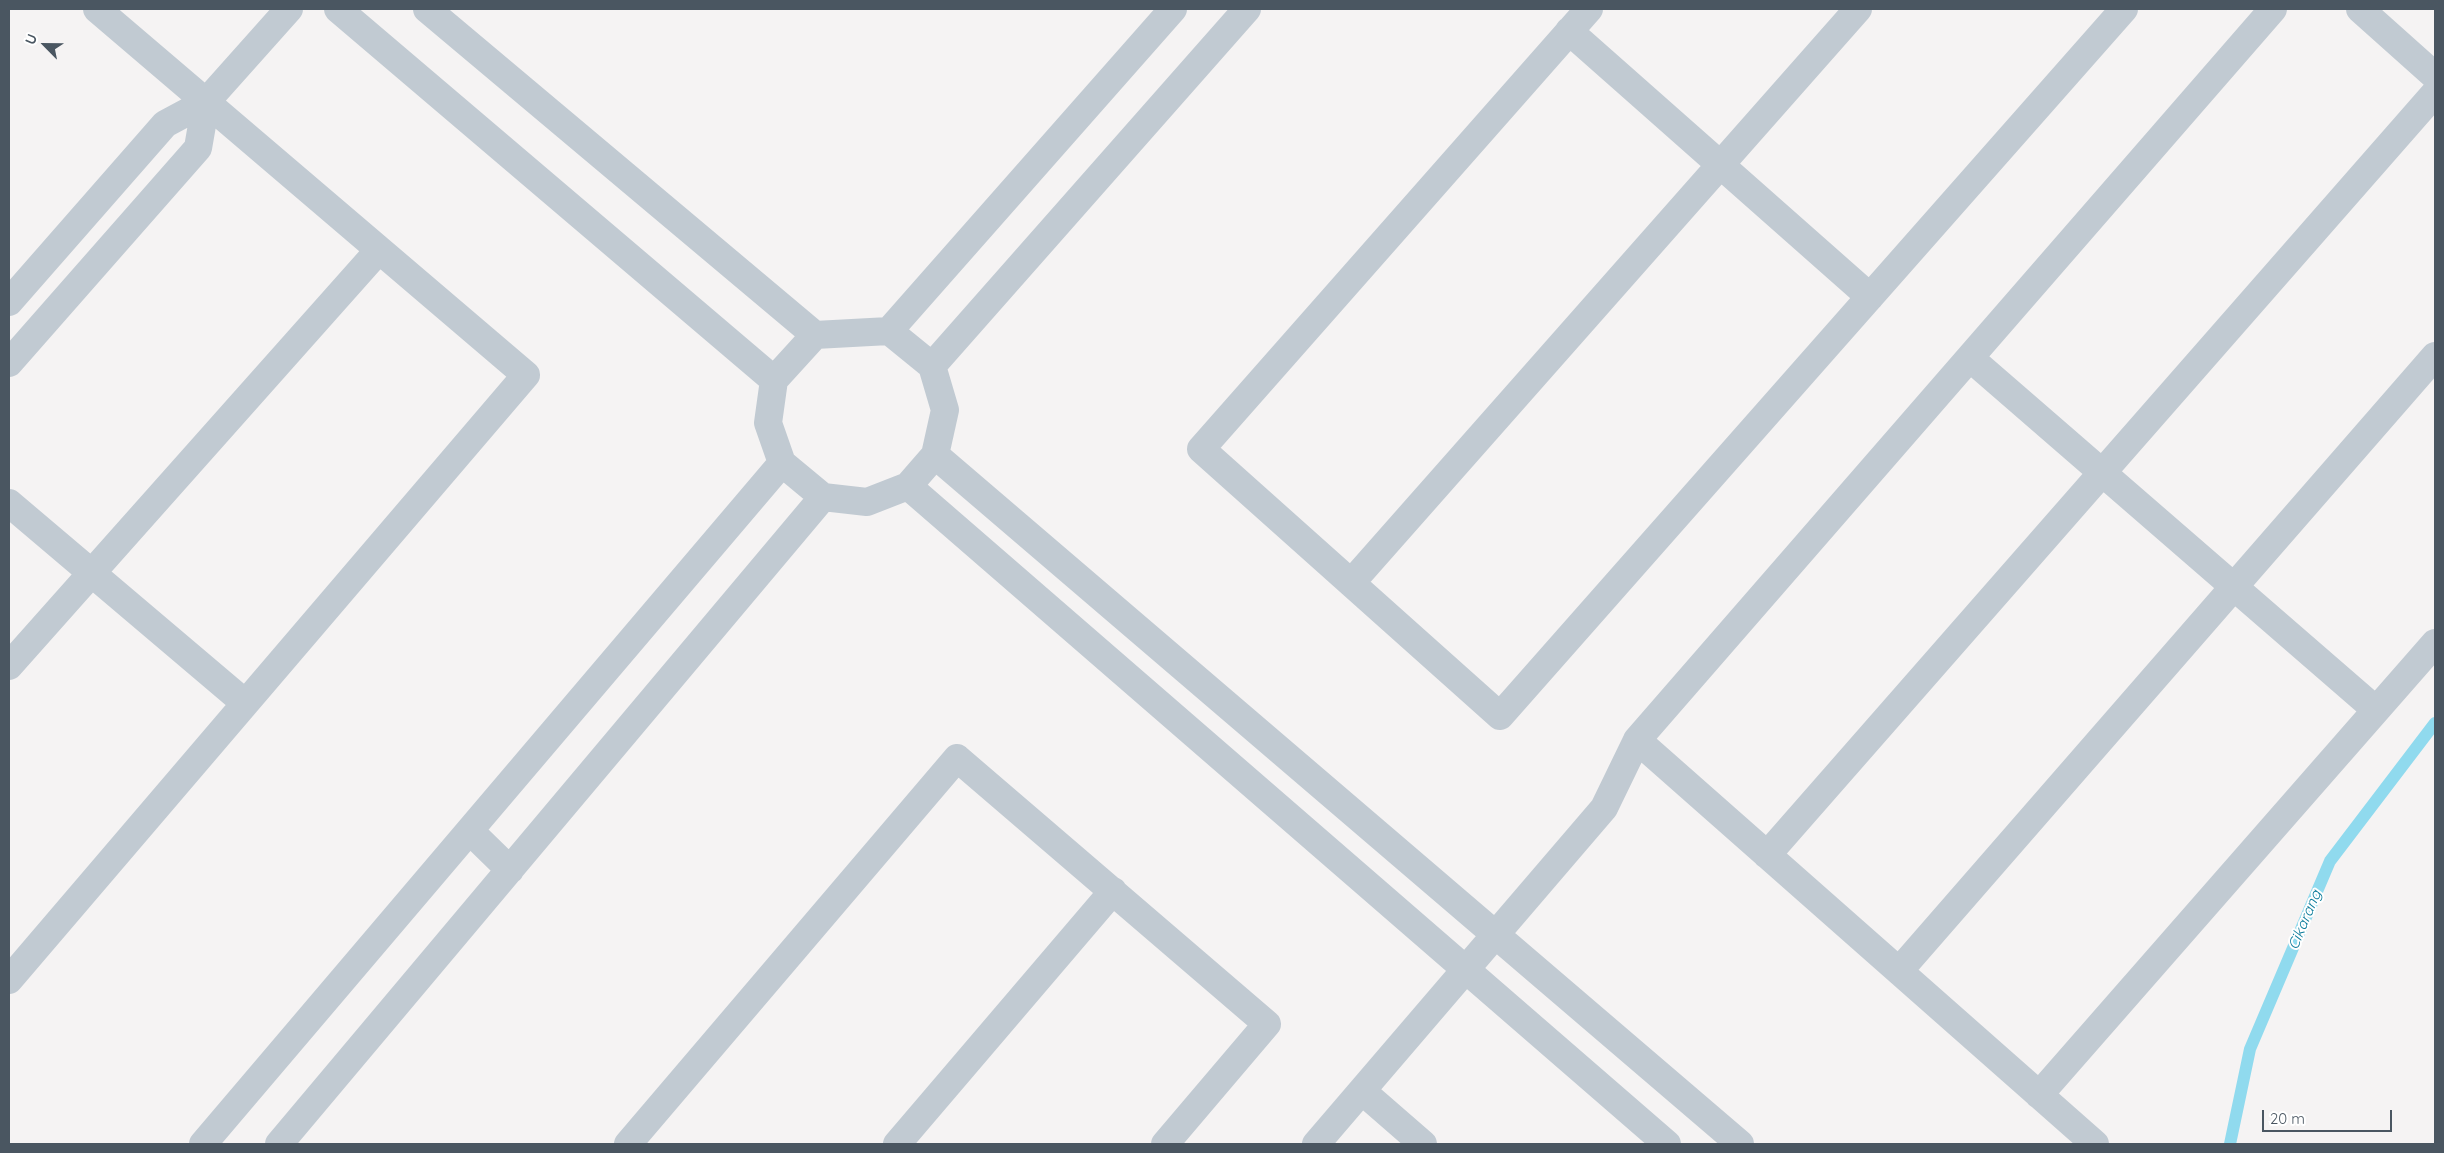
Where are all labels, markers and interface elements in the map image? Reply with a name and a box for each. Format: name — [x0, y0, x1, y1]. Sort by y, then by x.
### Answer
north arrow — [20, 20, 70, 70]
text: U — [21, 31, 41, 47]
water label: Cikarang — [2284, 888, 2326, 952]
scale bar — [2264, 1100, 2394, 1132]
text: 20 m — [2270, 1109, 2305, 1128]

